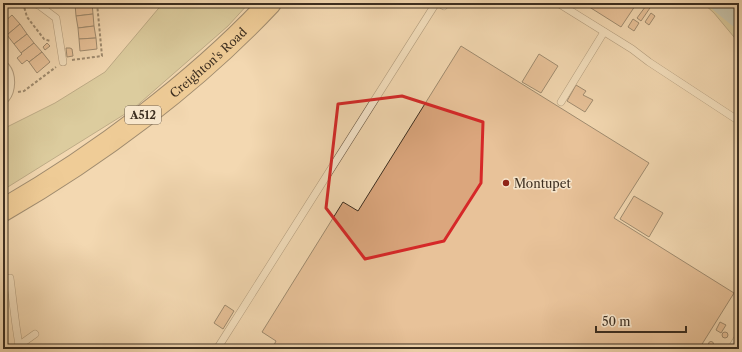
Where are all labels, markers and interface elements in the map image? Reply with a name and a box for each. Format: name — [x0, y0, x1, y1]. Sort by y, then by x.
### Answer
street label: Creighton's Road — [166, 24, 250, 100]
road number: A512 — [125, 106, 161, 124]
place label: Montupet — [514, 176, 571, 191]
marker: Montupet — [501, 178, 511, 188]
scale bar — [596, 308, 686, 334]
text: 50 m — [602, 314, 631, 329]

